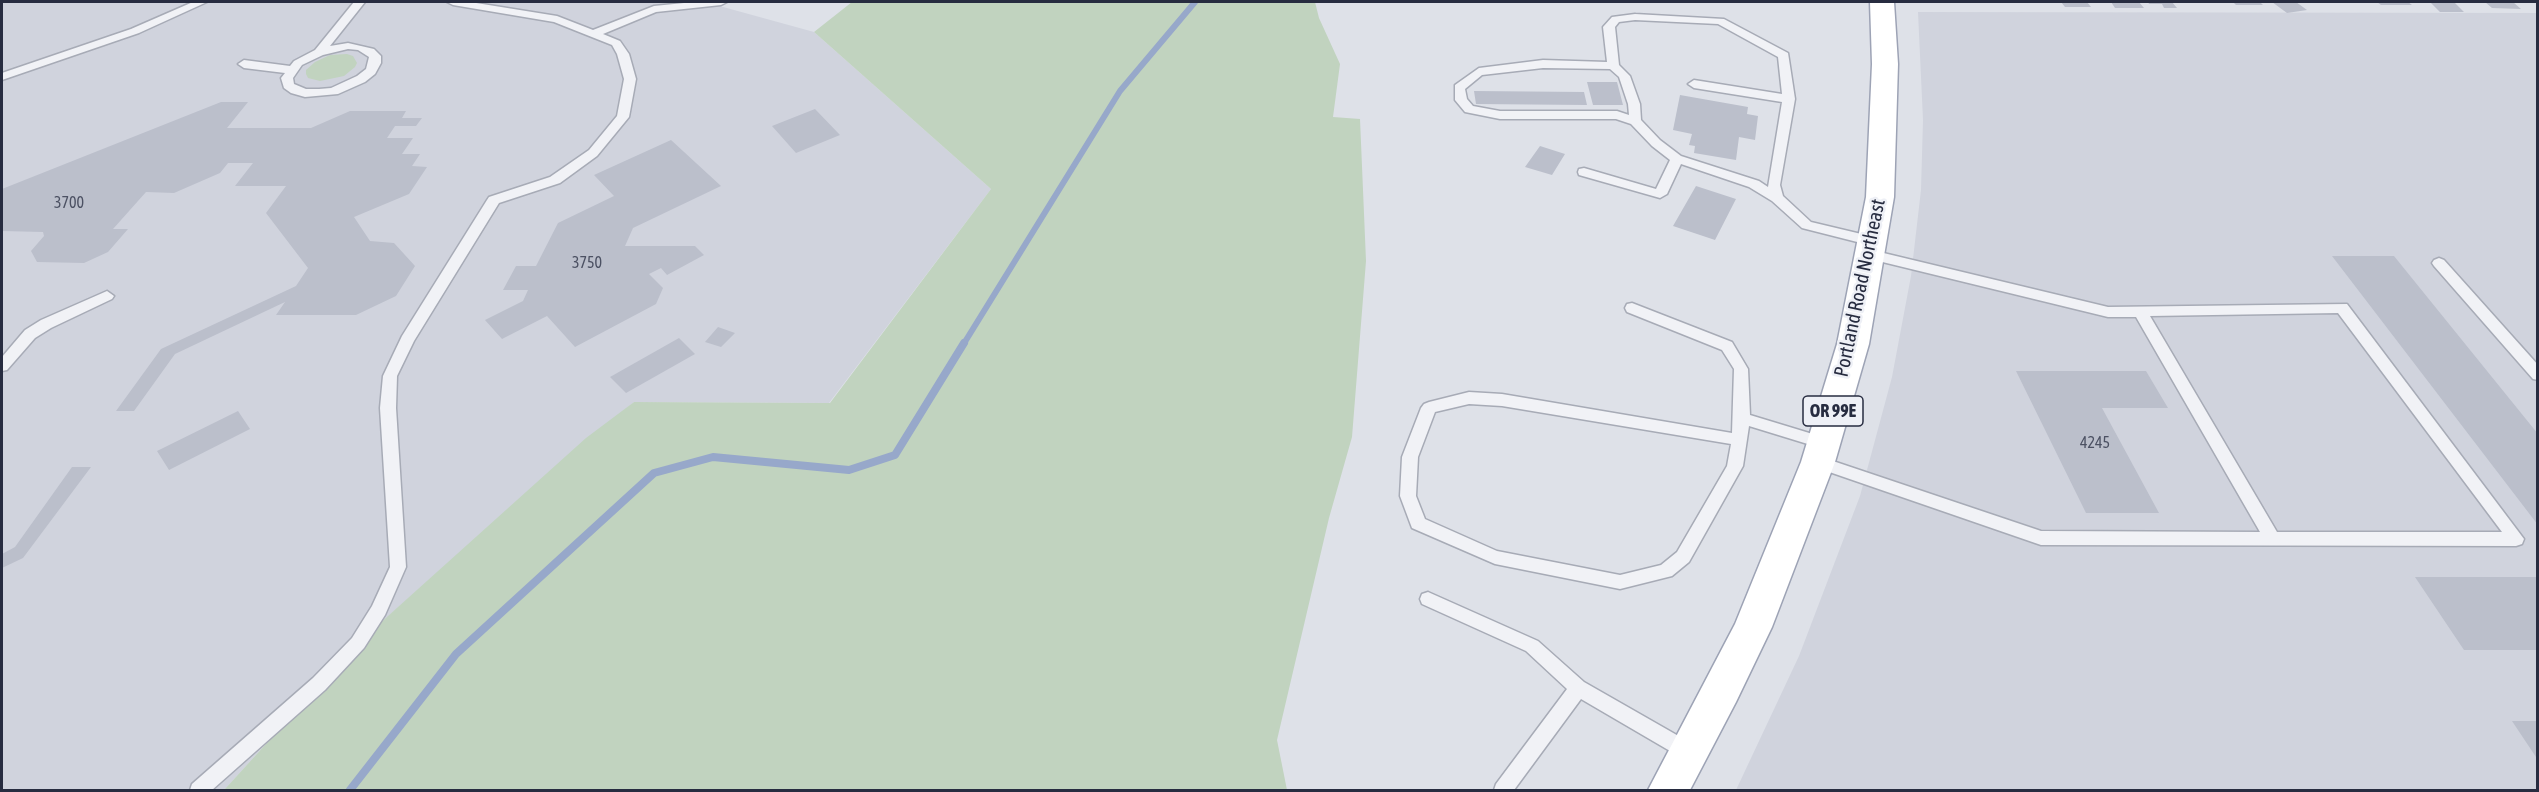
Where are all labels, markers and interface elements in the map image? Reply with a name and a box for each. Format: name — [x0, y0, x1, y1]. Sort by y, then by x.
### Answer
house number: 3700 — [54, 193, 84, 213]
street label: Portland Road Northeast — [1829, 197, 1891, 379]
house number: 3750 — [572, 253, 602, 273]
road number: OR 99E — [1803, 396, 1863, 426]
house number: 4245 — [2080, 433, 2110, 453]

